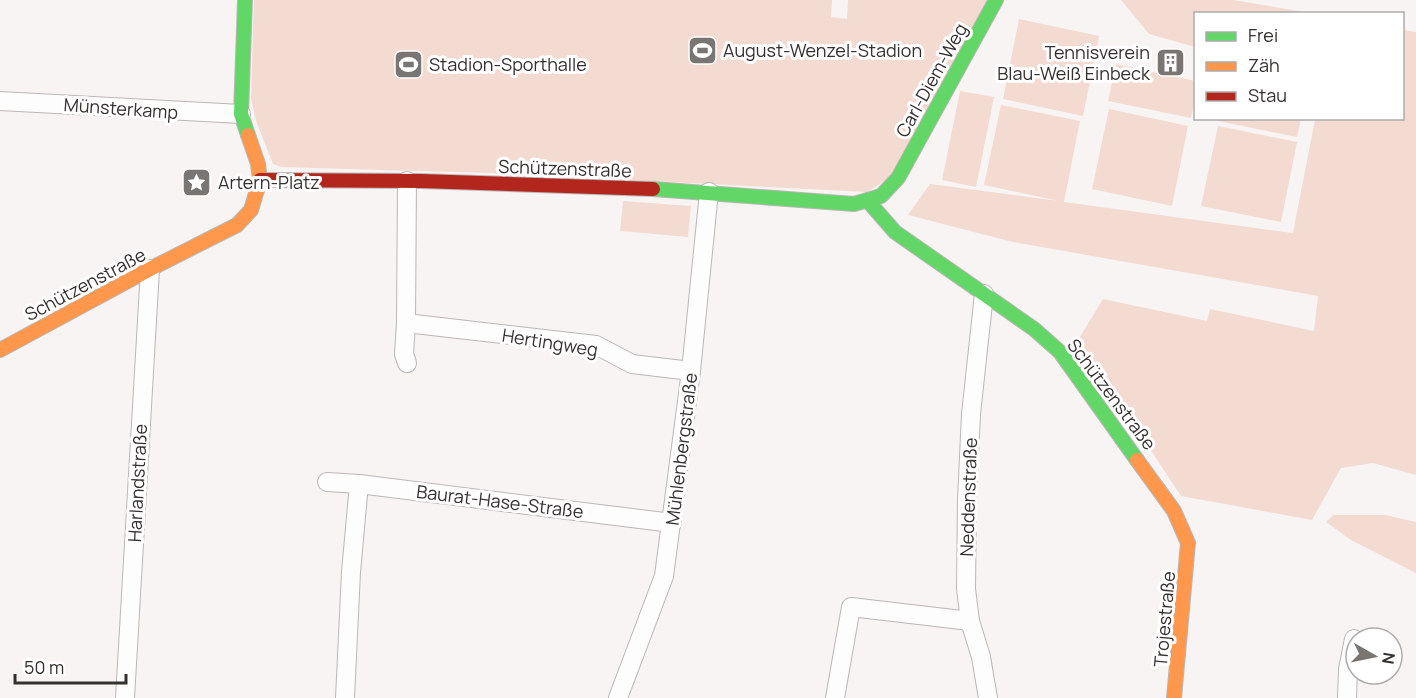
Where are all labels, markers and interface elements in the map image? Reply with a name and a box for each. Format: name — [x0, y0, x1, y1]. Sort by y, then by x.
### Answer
legend — [1194, 12, 1404, 120]
street label: Carl-Diem-Weg — [890, 19, 972, 141]
text: Frei — [1248, 23, 1278, 47]
sports icon: August-Wenzel-Stadion — [686, 34, 718, 66]
place label: August-Wenzel-Stadion — [723, 38, 922, 62]
place label: Tennisverein Blau-Weiß Einbeck — [997, 40, 1151, 85]
building icon: Tennisverein Blau-Weiß Einbeck — [1155, 46, 1187, 78]
sports icon: Stadion-Sporthalle — [392, 48, 424, 80]
place label: Stadion-Sporthalle — [429, 52, 587, 76]
text: Zäh — [1248, 53, 1280, 77]
text: Stau — [1248, 83, 1287, 107]
street label: Münsterkamp — [63, 92, 179, 124]
street label: Schützenstraße — [498, 154, 632, 182]
place icon: Artern-Platz — [181, 166, 213, 198]
place label: Artern-Platz — [218, 170, 320, 194]
street label: Schützenstraße — [20, 242, 150, 326]
street label: Hertingweg — [500, 323, 600, 361]
street label: Schützenstraße — [1062, 333, 1162, 455]
street label: Mühlenbergstraße — [660, 371, 702, 527]
street label: Harlandstraße — [122, 423, 152, 543]
street label: Neddenstraße — [954, 437, 982, 557]
street label: Baurat-Hase-Straße — [415, 479, 585, 523]
street label: Trojestraße — [1148, 570, 1180, 668]
north arrow — [1344, 626, 1404, 686]
scale bar — [15, 647, 126, 685]
text: N — [1377, 651, 1401, 666]
text: 50 m — [24, 655, 64, 679]

